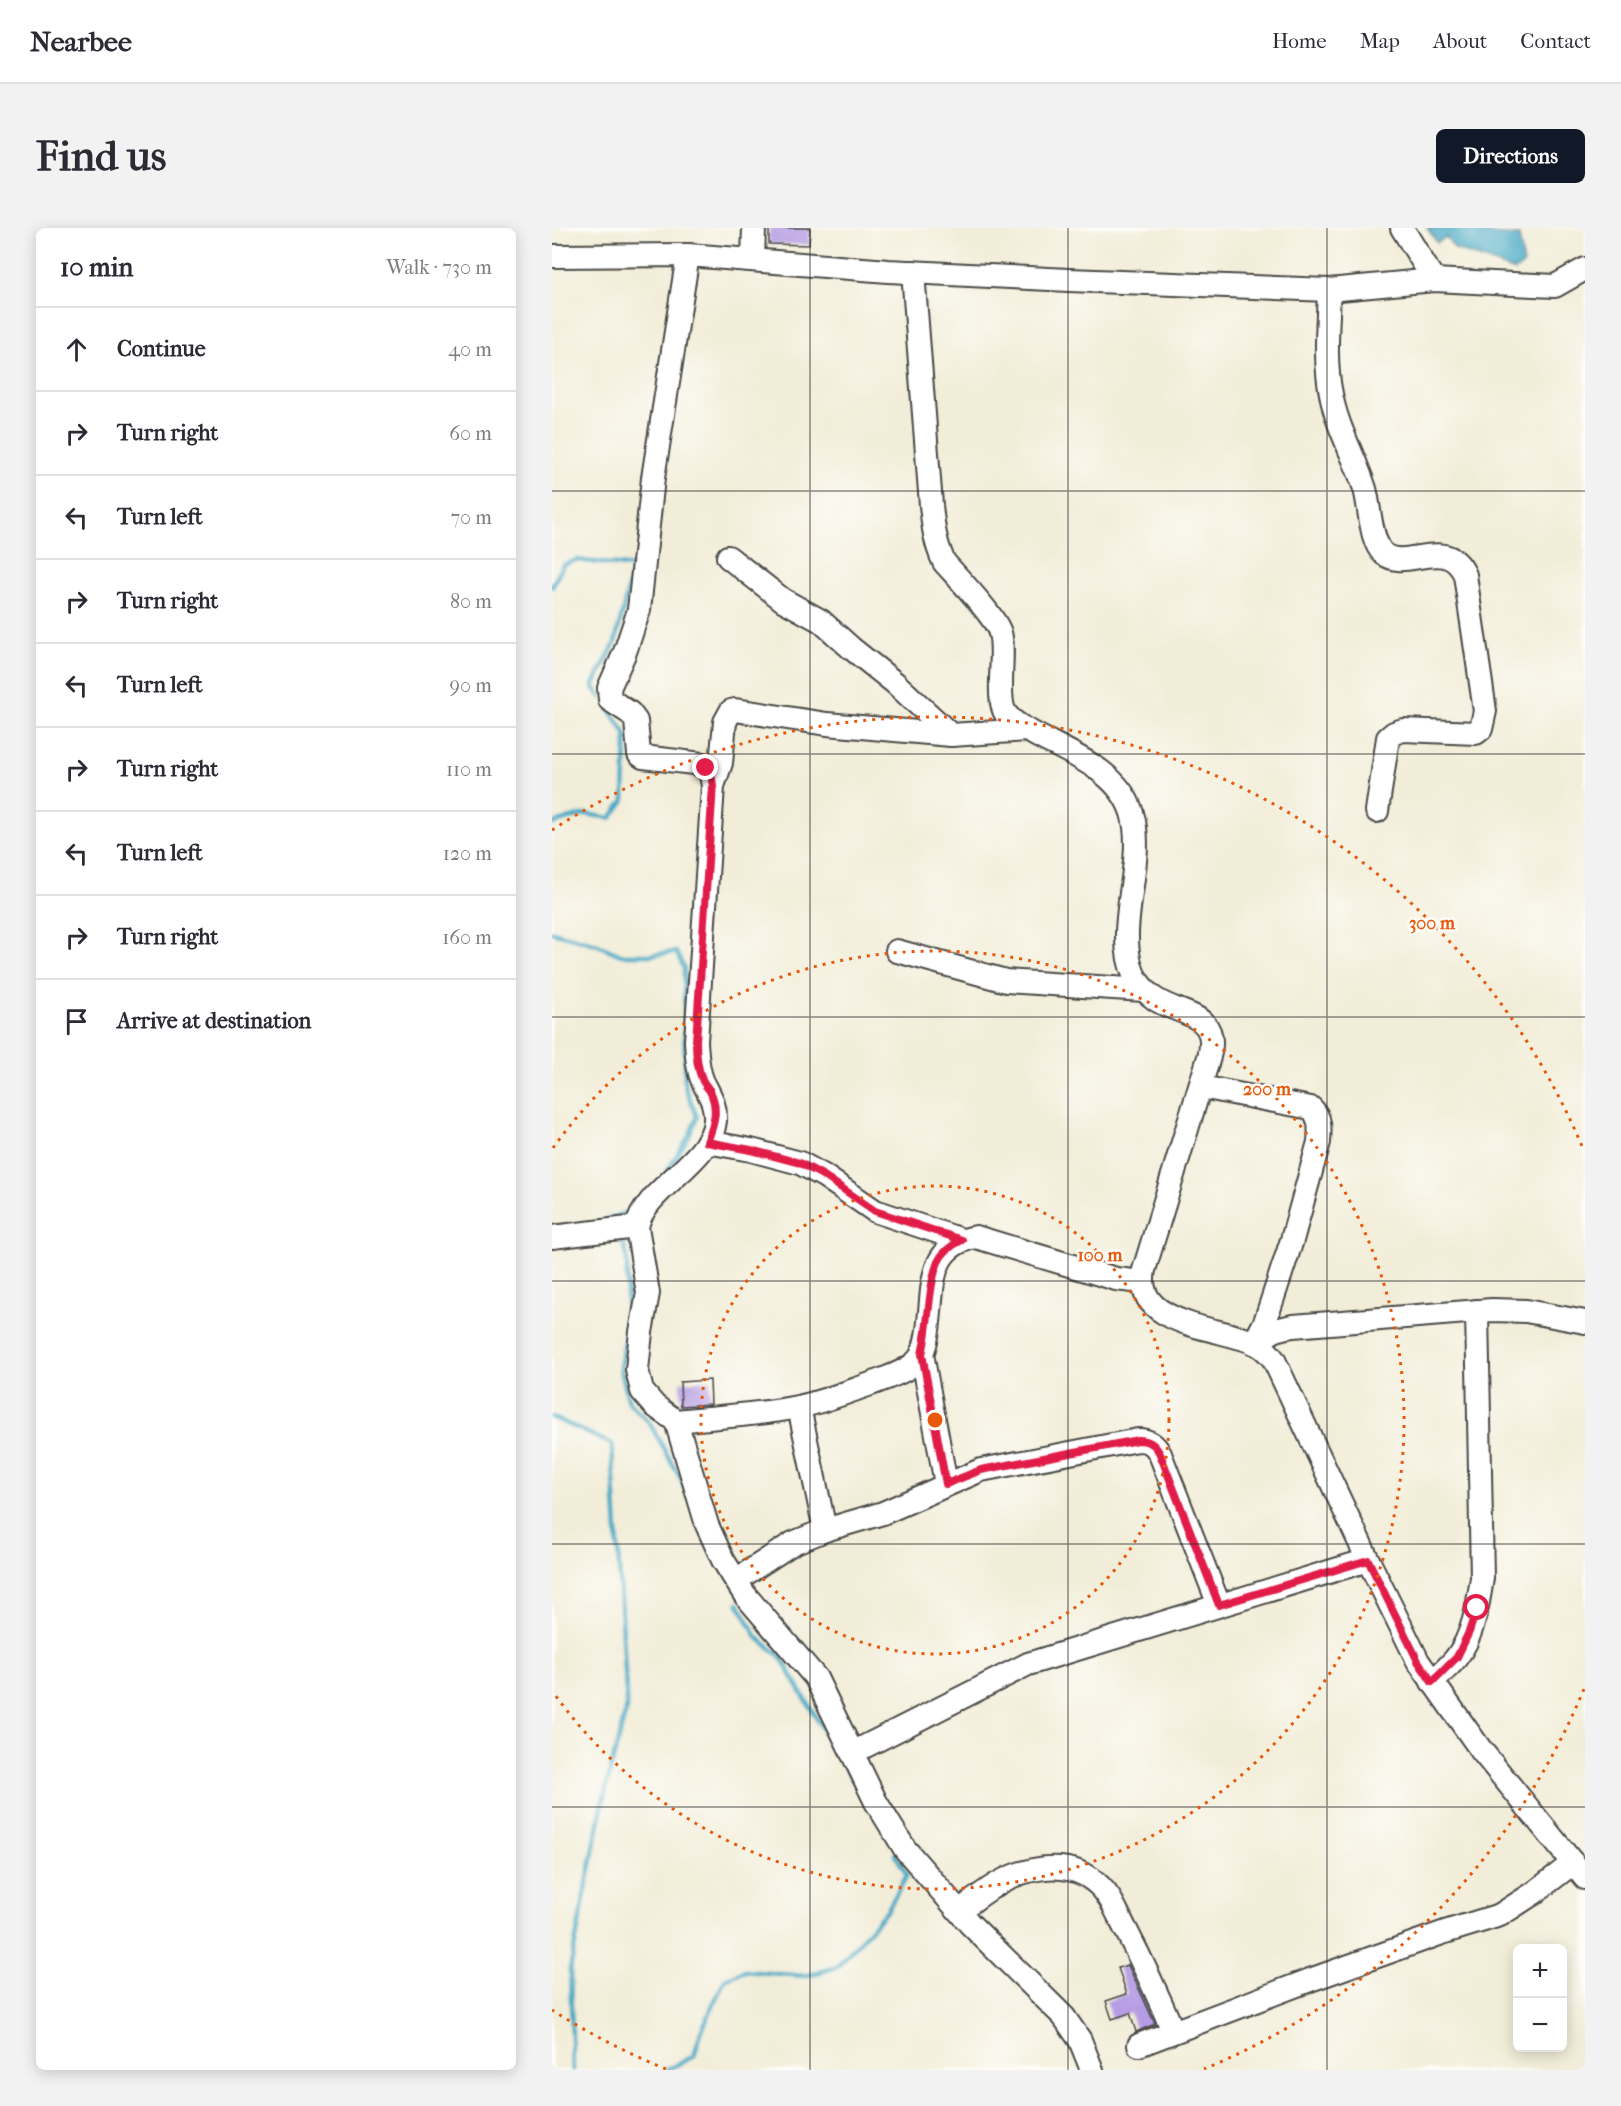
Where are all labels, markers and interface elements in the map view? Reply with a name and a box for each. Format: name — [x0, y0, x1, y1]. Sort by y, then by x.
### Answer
text: Nearbee — [30, 25, 132, 58]
text: Home — [1272, 29, 1327, 53]
text: Map — [1360, 29, 1400, 53]
text: About — [1433, 29, 1487, 53]
text: Contact — [1520, 29, 1591, 53]
button: Directions — [1436, 129, 1585, 183]
text: Find us — [36, 132, 166, 181]
text: 10 min — [60, 252, 133, 283]
text: Walk · 730 m — [386, 256, 492, 279]
icon: ahead — [60, 333, 93, 366]
text: Continue — [117, 336, 206, 362]
text: 40 m — [448, 338, 492, 361]
icon: right — [60, 417, 93, 450]
text: Turn right — [117, 420, 218, 446]
text: 60 m — [449, 422, 492, 445]
icon: left — [60, 501, 93, 534]
text: Turn left — [117, 504, 203, 530]
text: 70 m — [450, 506, 492, 529]
icon: right — [60, 585, 93, 618]
text: Turn right — [117, 588, 218, 614]
text: 80 m — [450, 590, 492, 613]
icon: left — [60, 669, 93, 702]
text: Turn left — [117, 672, 203, 698]
text: 90 m — [450, 674, 492, 697]
icon: right — [60, 753, 93, 786]
route end — [692, 754, 718, 780]
text: Turn right — [117, 756, 218, 782]
text: 110 m — [446, 758, 492, 781]
icon: left — [60, 837, 93, 870]
text: Turn left — [117, 840, 203, 866]
text: 120 m — [443, 842, 492, 865]
text: 300 m — [1409, 913, 1456, 934]
icon: right — [60, 921, 93, 954]
text: Turn right — [117, 924, 218, 950]
text: 160 m — [442, 926, 492, 949]
icon: arrive — [60, 1005, 93, 1038]
text: Arrive at destination — [117, 1008, 311, 1034]
text: 200 m — [1243, 1079, 1292, 1100]
text: 100 m — [1077, 1245, 1124, 1266]
centre of rings — [925, 1410, 945, 1430]
route start — [1463, 1594, 1489, 1620]
map controls — [1513, 1944, 1567, 2052]
button: + — [1513, 1944, 1567, 1998]
button: − — [1513, 1998, 1567, 2052]

